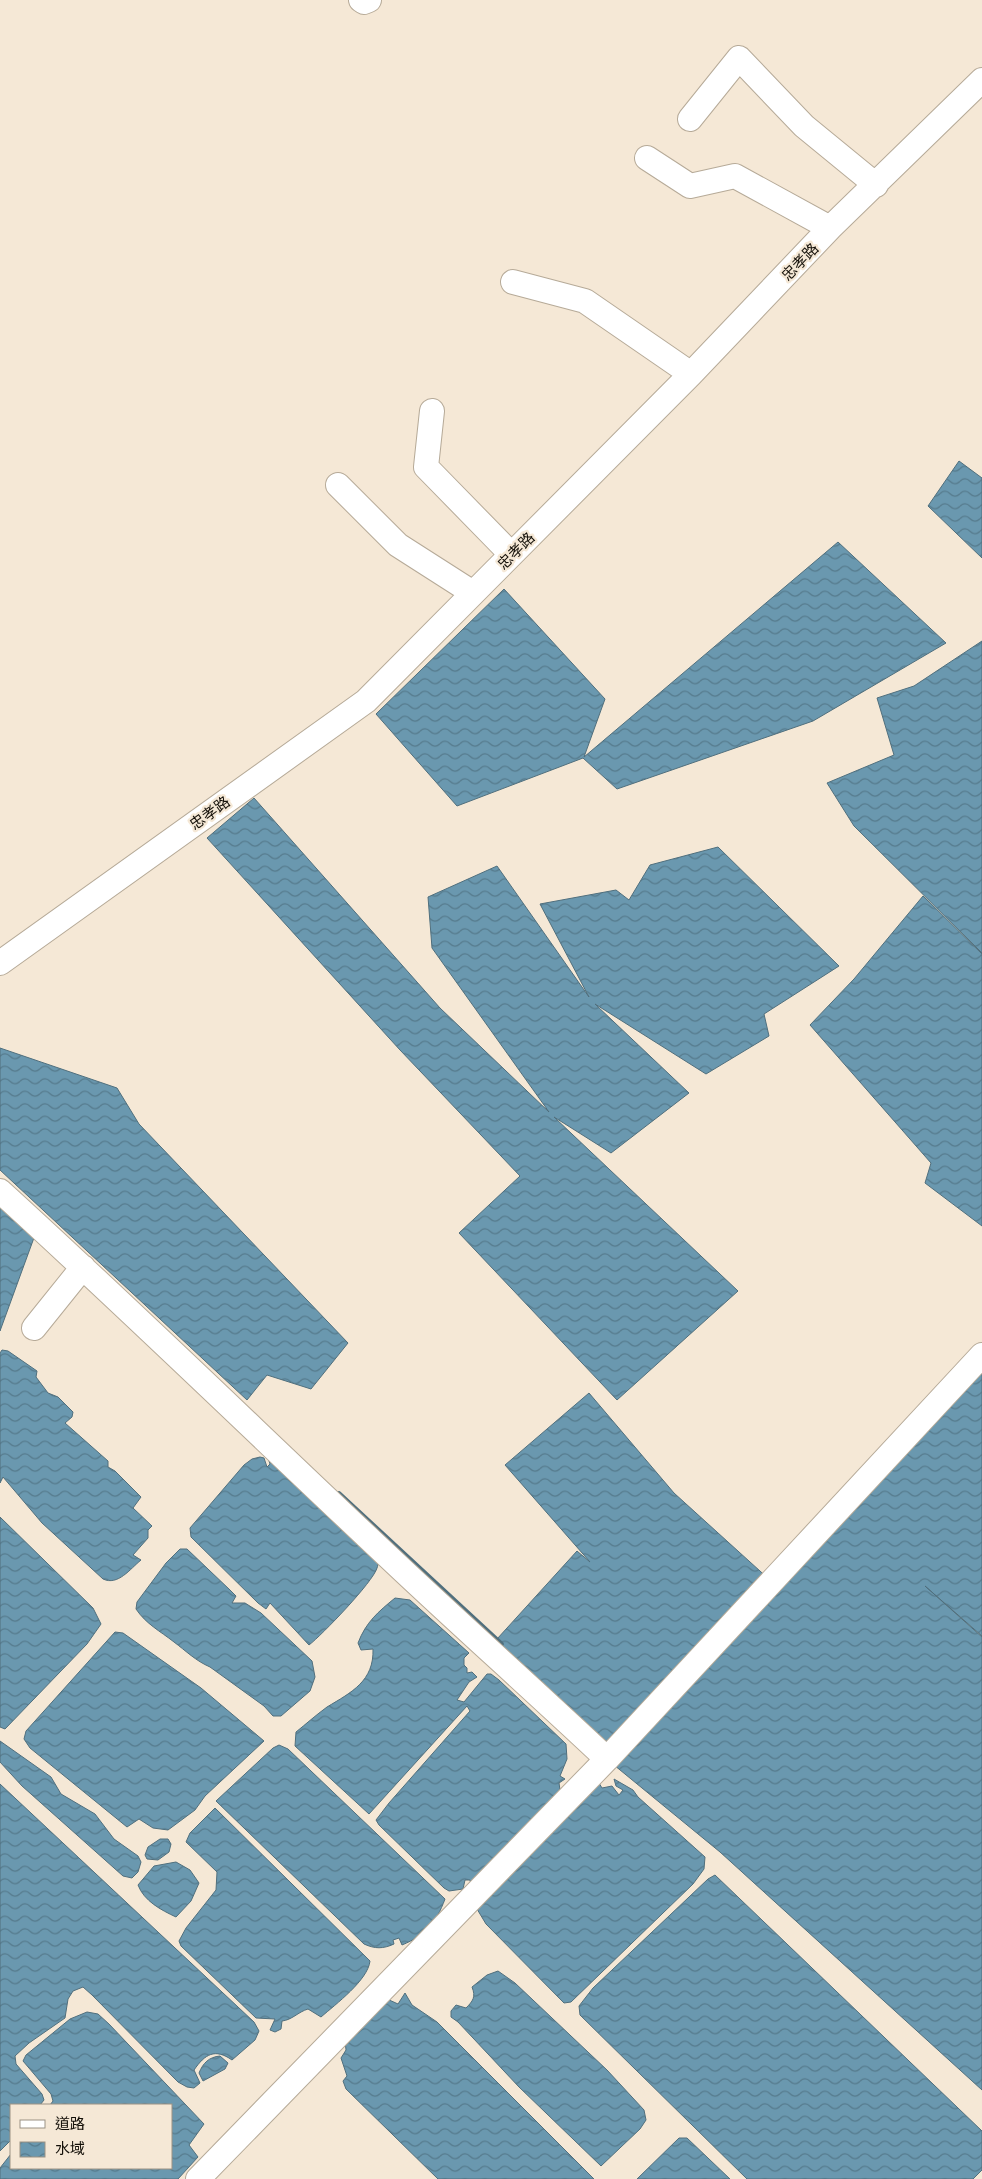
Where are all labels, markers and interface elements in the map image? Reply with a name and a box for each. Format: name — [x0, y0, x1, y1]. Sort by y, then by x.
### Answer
street label: 忠孝路 — [775, 237, 823, 285]
street label: 忠孝路 — [491, 526, 539, 574]
street label: 忠孝路 — [184, 789, 234, 835]
legend — [10, 2104, 172, 2169]
text: 道路 — [55, 2111, 85, 2134]
text: 水域 — [55, 2136, 85, 2159]

